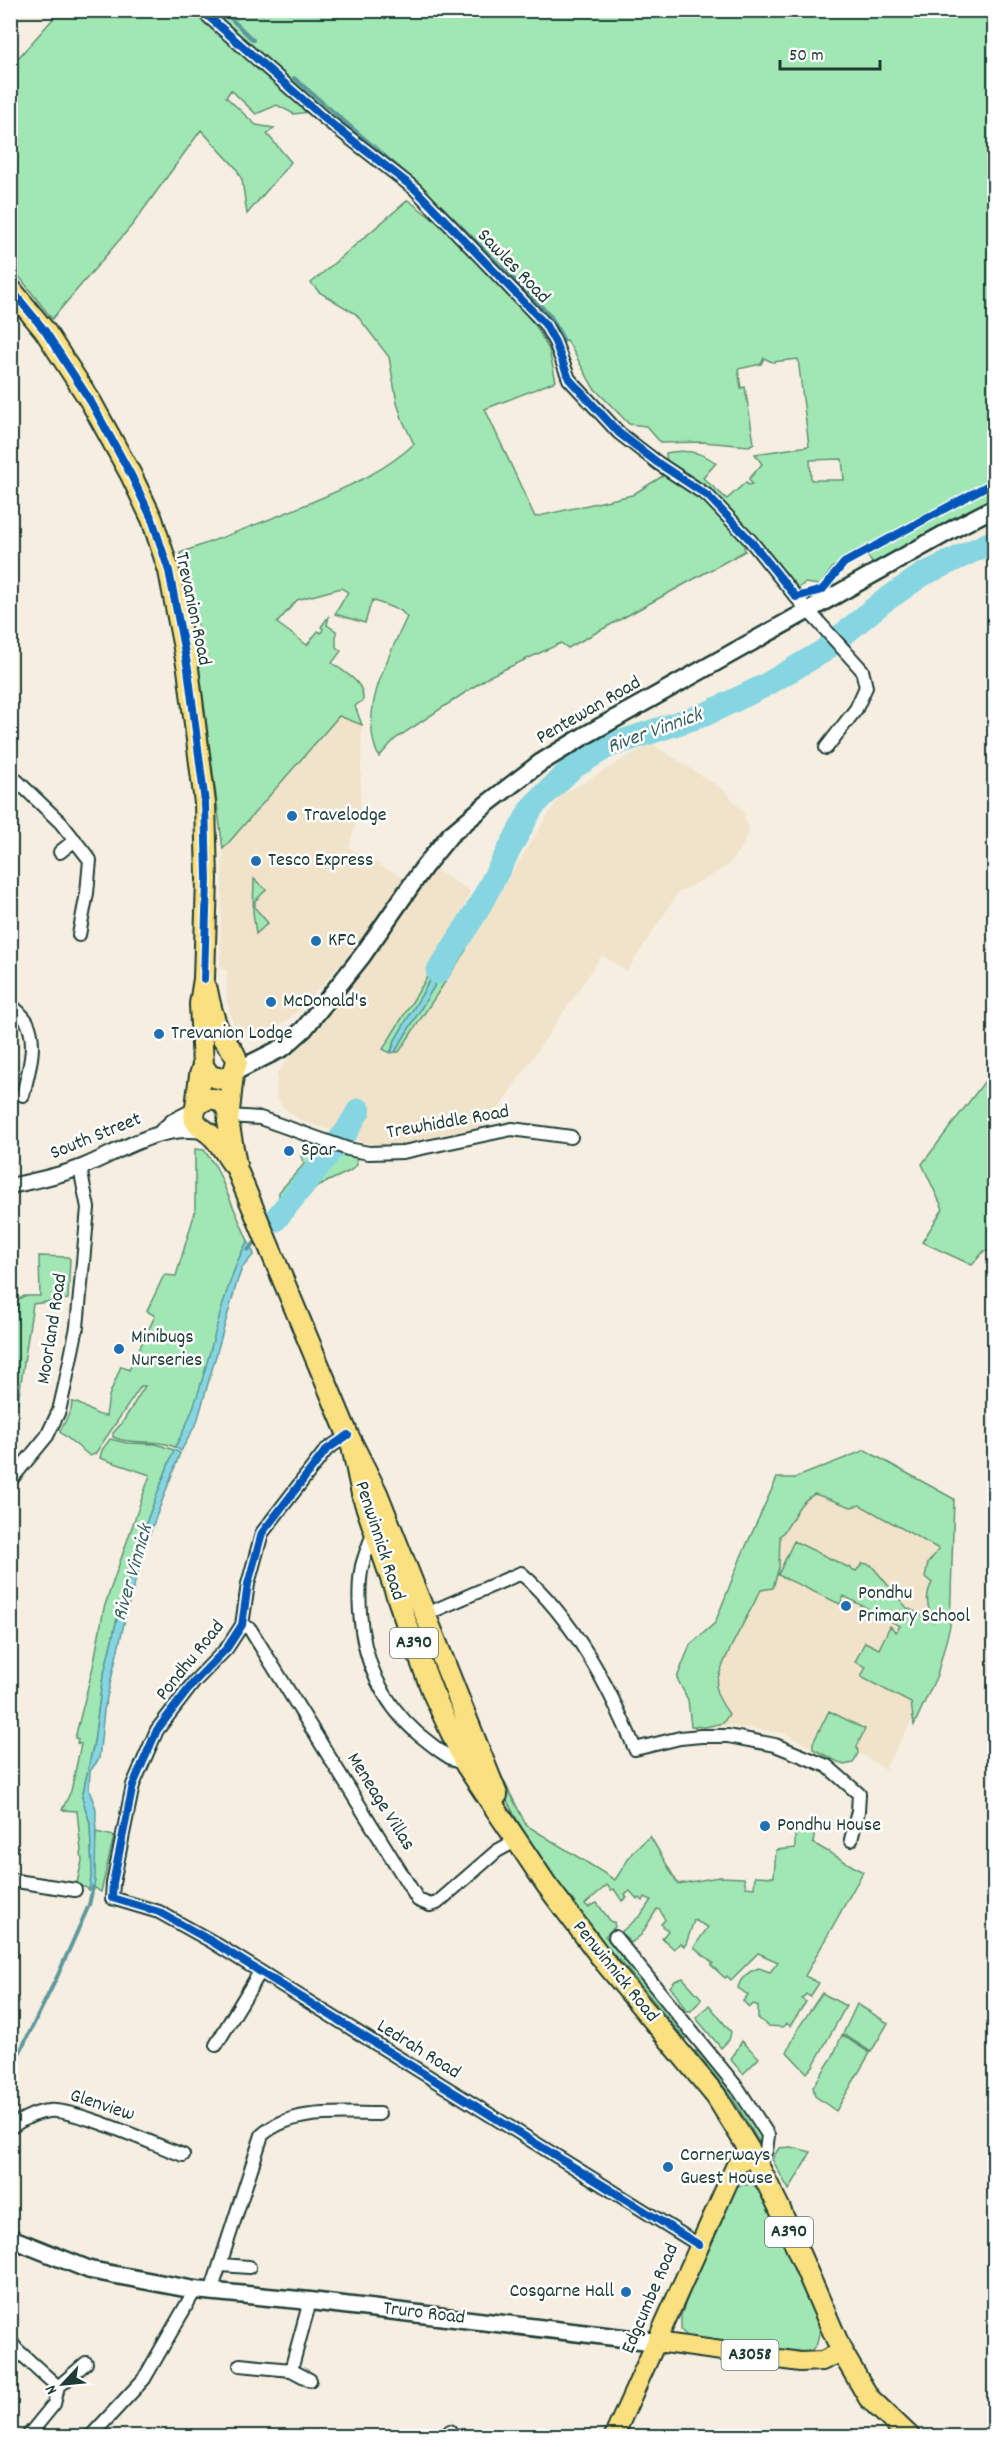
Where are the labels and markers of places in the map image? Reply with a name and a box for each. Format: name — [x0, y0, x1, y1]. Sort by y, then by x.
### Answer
place label: Travelodge — [304, 802, 387, 830]
marker: Travelodge — [285, 809, 299, 823]
place label: Tesco Express — [268, 847, 374, 875]
marker: Tesco Express — [249, 854, 263, 868]
place label: KFC — [328, 927, 356, 955]
marker: KFC — [309, 934, 323, 948]
place label: McDonald's — [283, 988, 367, 1016]
marker: McDonald's — [264, 995, 278, 1009]
place label: Trevanion Lodge — [171, 1020, 293, 1048]
marker: Trevanion Lodge — [152, 1027, 166, 1041]
place label: Spar — [301, 1137, 336, 1165]
marker: Spar — [282, 1144, 296, 1158]
place label: Minibugs Nurseries — [131, 1324, 202, 1375]
marker: Minibugs Nurseries — [112, 1342, 126, 1356]
place label: Pondhu Primary School — [858, 1580, 970, 1631]
marker: Pondhu Primary School — [839, 1599, 853, 1613]
place label: Pondhu House — [777, 1812, 881, 1840]
marker: Pondhu House — [758, 1819, 772, 1833]
place label: Cornerways Guest House — [680, 2142, 773, 2193]
marker: Cornerways Guest House — [661, 2160, 675, 2174]
place label: Cosgarne Hall — [509, 2278, 614, 2306]
marker: Cosgarne Hall — [619, 2285, 633, 2299]

